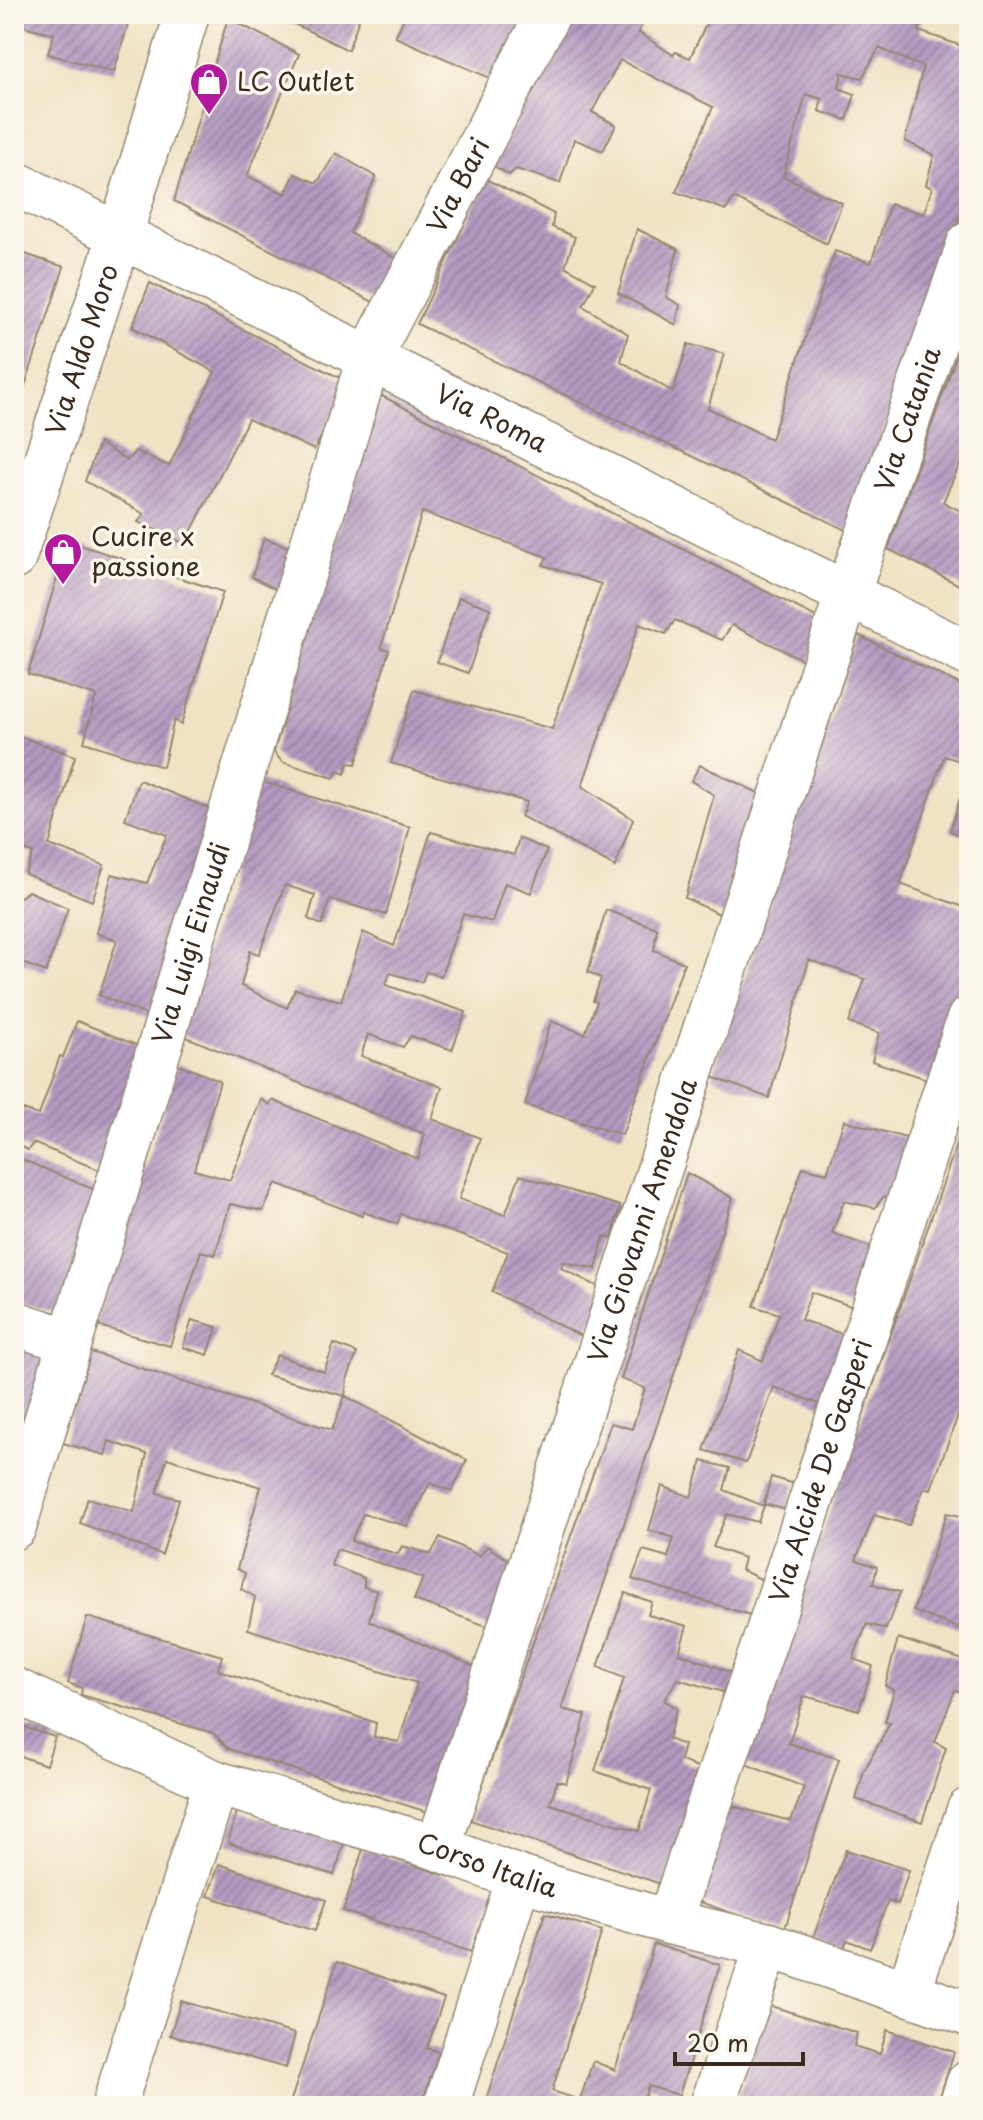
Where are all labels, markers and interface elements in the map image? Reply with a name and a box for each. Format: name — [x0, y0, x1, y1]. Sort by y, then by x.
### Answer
shop icon: LC Outlet — [188, 61, 230, 116]
place label: LC Outlet — [237, 61, 354, 100]
street label: Via Bari — [416, 130, 498, 240]
street label: Via Aldo Moro — [34, 259, 127, 440]
street label: Via Catania — [863, 341, 950, 497]
street label: Via Roma — [429, 373, 555, 461]
place label: Cucire x passione — [91, 516, 200, 585]
shop icon: Cucire x passione — [42, 531, 84, 586]
street label: Via Luigi Einaudi — [141, 837, 239, 1048]
street label: Via Giovanni Amendola — [577, 1072, 706, 1368]
street label: Via Alcide De Gasperi — [758, 1333, 881, 1608]
street label: Corso Italia — [413, 1822, 563, 1906]
scale bar — [675, 2016, 803, 2066]
text: 20 m — [687, 2024, 749, 2060]

